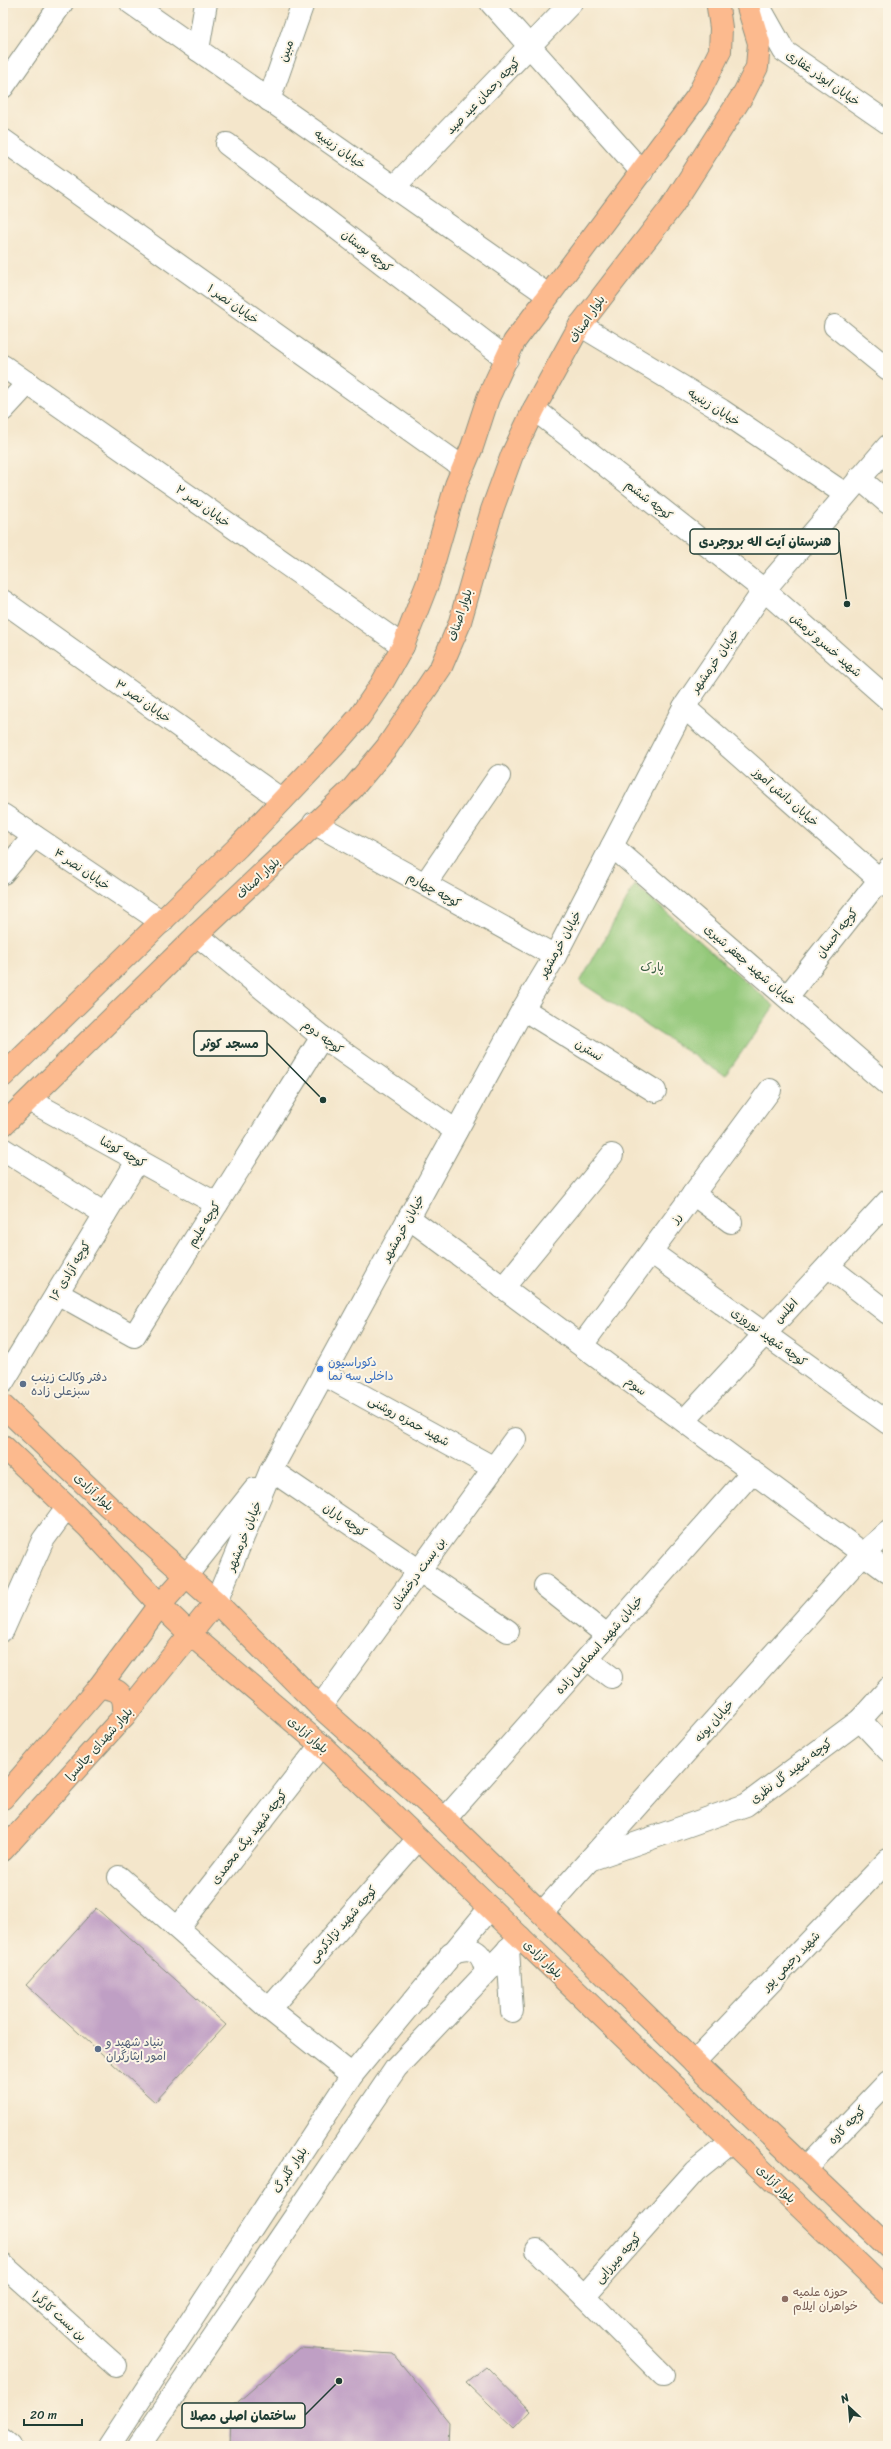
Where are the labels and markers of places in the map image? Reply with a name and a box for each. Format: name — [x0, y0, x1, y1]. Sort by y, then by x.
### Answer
callout: هنرستان آیت اله بروجردی — [690, 529, 839, 554]
callout: مسجد کوثر — [194, 1031, 267, 1056]
place label: دکوراسیون داخلی سه نما — [328, 1351, 393, 1387]
marker: دکوراسیون داخلی سه نما — [315, 1364, 325, 1374]
place label: دفتر وکالت زینب سبزعلی زاده — [31, 1366, 107, 1402]
marker: دفتر وکالت زینب سبزعلی زاده — [18, 1379, 28, 1389]
place label: بنیاد شهید و امور ایثارگران — [105, 2031, 166, 2067]
marker: بنیاد شهید و امور ایثارگران — [93, 2044, 103, 2054]
place label: حوزه علمیه خواهران ایلام — [793, 2281, 858, 2317]
marker: حوزه علمیه خواهران ایلام — [780, 2294, 790, 2304]
callout: ساختمان اصلی مصلا — [182, 2403, 305, 2428]

